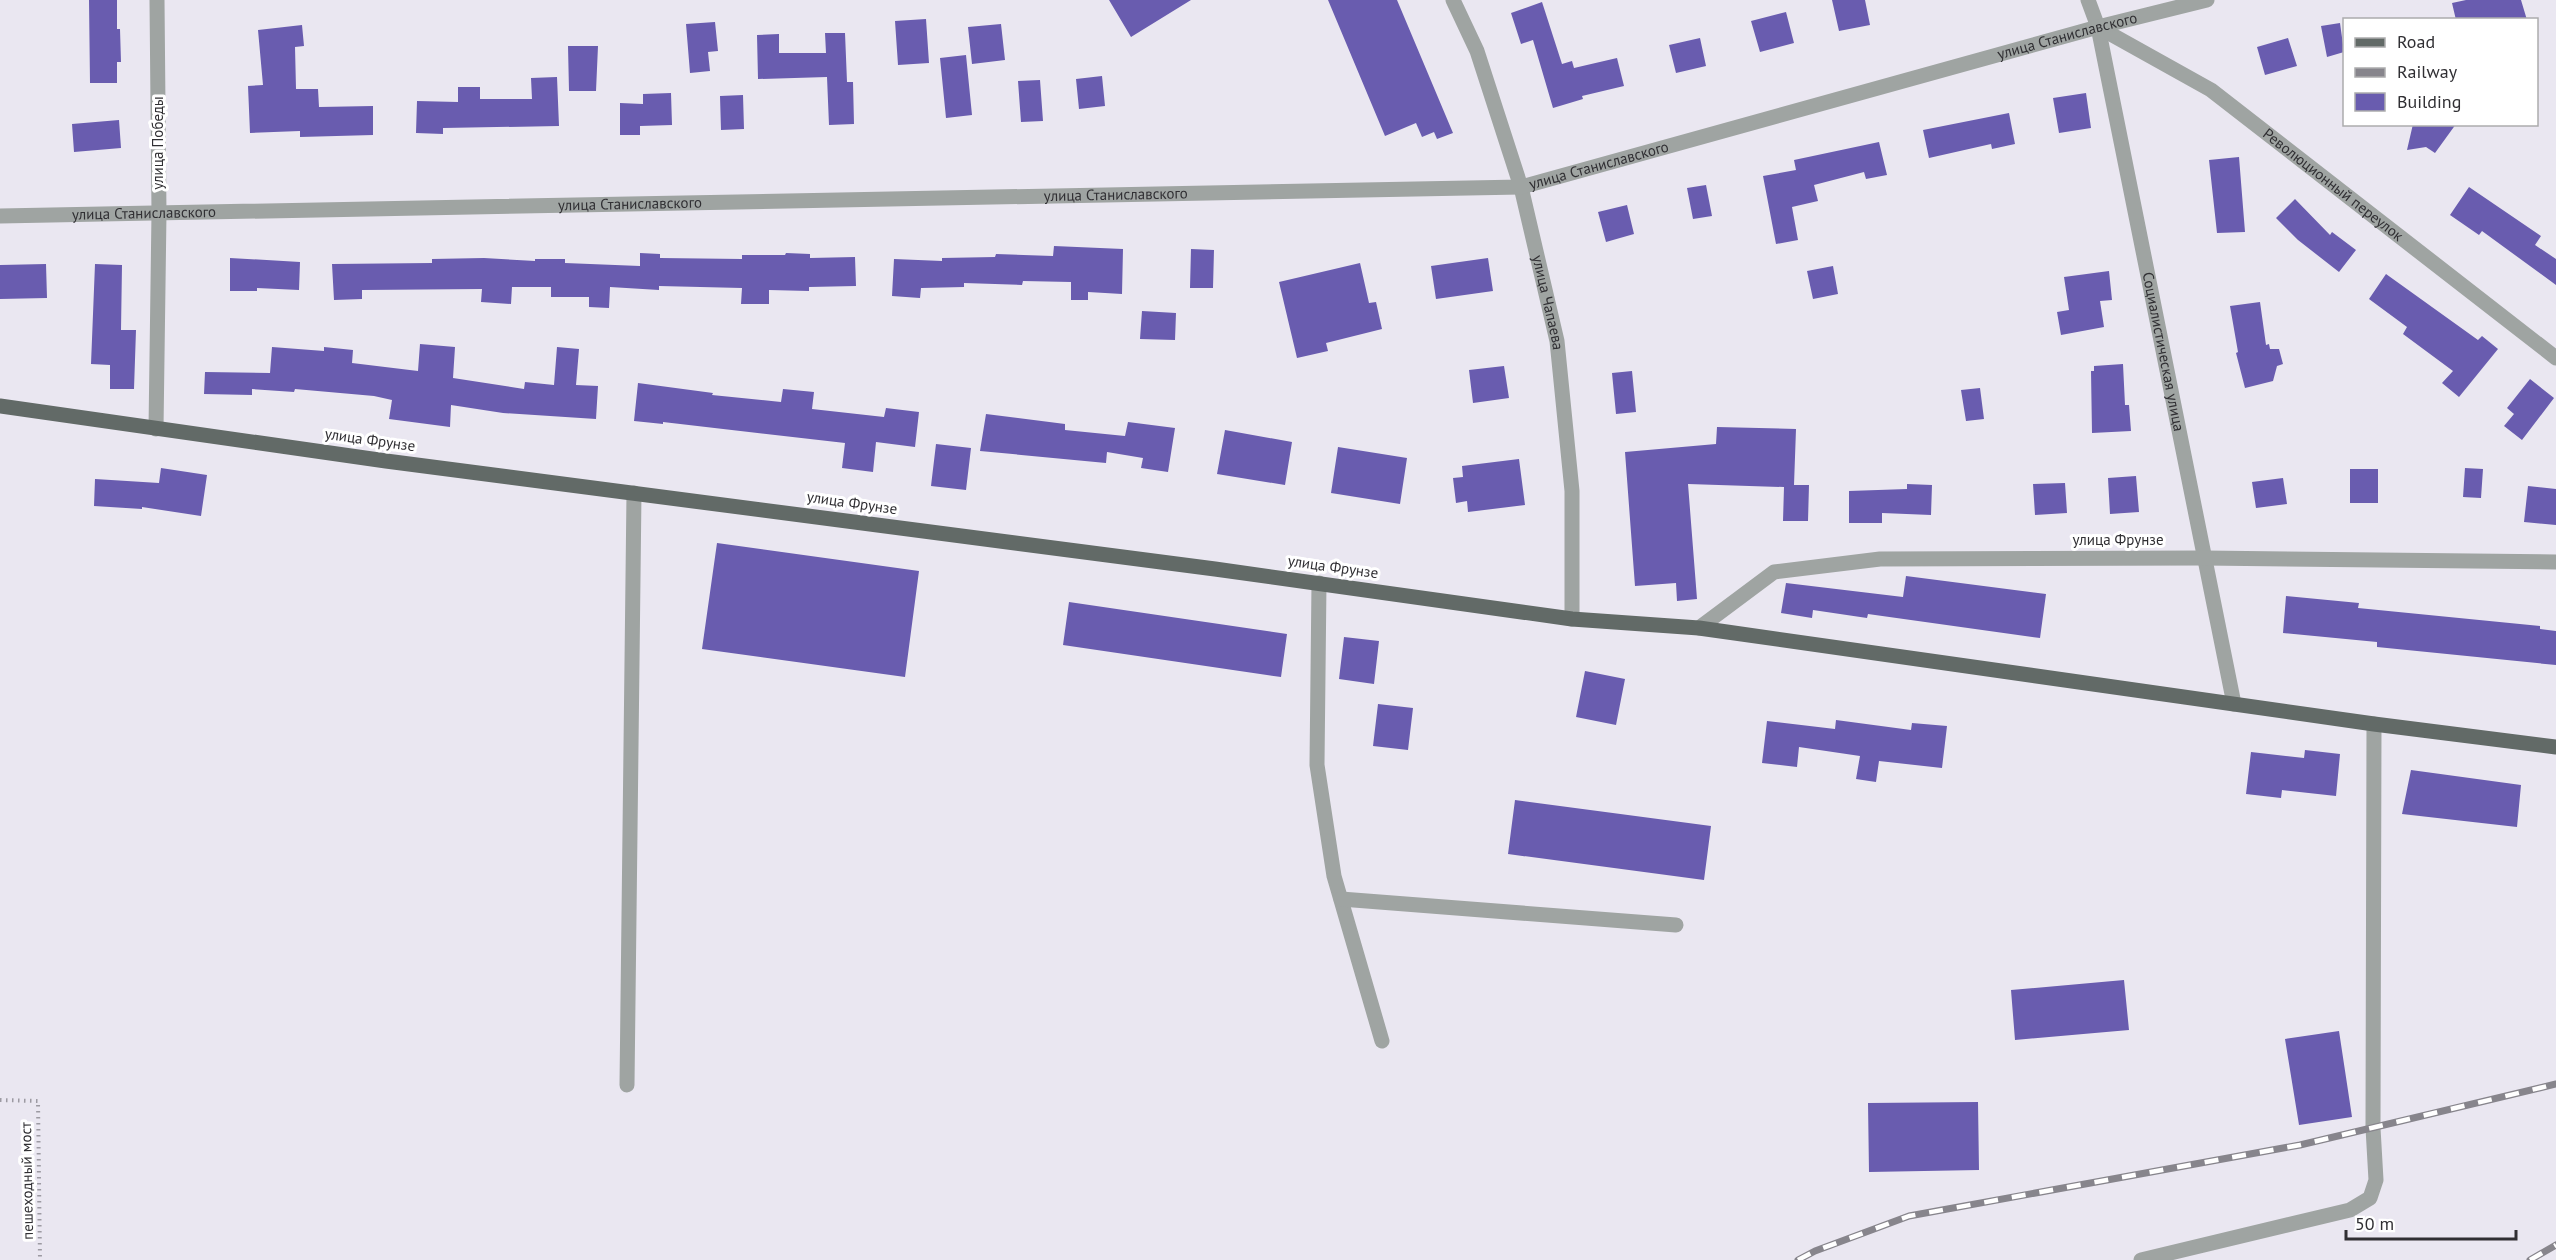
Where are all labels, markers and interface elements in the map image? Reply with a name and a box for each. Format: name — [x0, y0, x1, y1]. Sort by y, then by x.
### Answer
street label: улица Станиславского — [1995, 8, 2139, 63]
legend — [2343, 18, 2538, 126]
text: Road — [2397, 30, 2435, 53]
text: Railway — [2397, 60, 2458, 83]
text: Building — [2397, 90, 2461, 113]
street label: улица Победы — [148, 96, 167, 190]
street label: Революционный переулок — [2259, 124, 2408, 245]
street label: улица Станиславского — [1527, 137, 1671, 193]
street label: улица Станиславского — [1044, 183, 1188, 205]
street label: улица Станиславского — [558, 193, 702, 214]
street label: улица Станиславского — [72, 202, 216, 224]
street label: улица Чапаева — [1528, 253, 1568, 351]
street label: Социалистическая улица — [2138, 270, 2189, 433]
street label: улица Фрунзе — [324, 424, 417, 455]
street label: улица Фрунзе — [806, 487, 899, 518]
street label: улица Фрунзе — [2072, 530, 2164, 549]
street label: улица Фрунзе — [1287, 551, 1380, 582]
street label: пешеходный мост — [16, 1122, 37, 1240]
scale bar — [2346, 1203, 2516, 1241]
text: 50 m — [2355, 1212, 2394, 1235]

